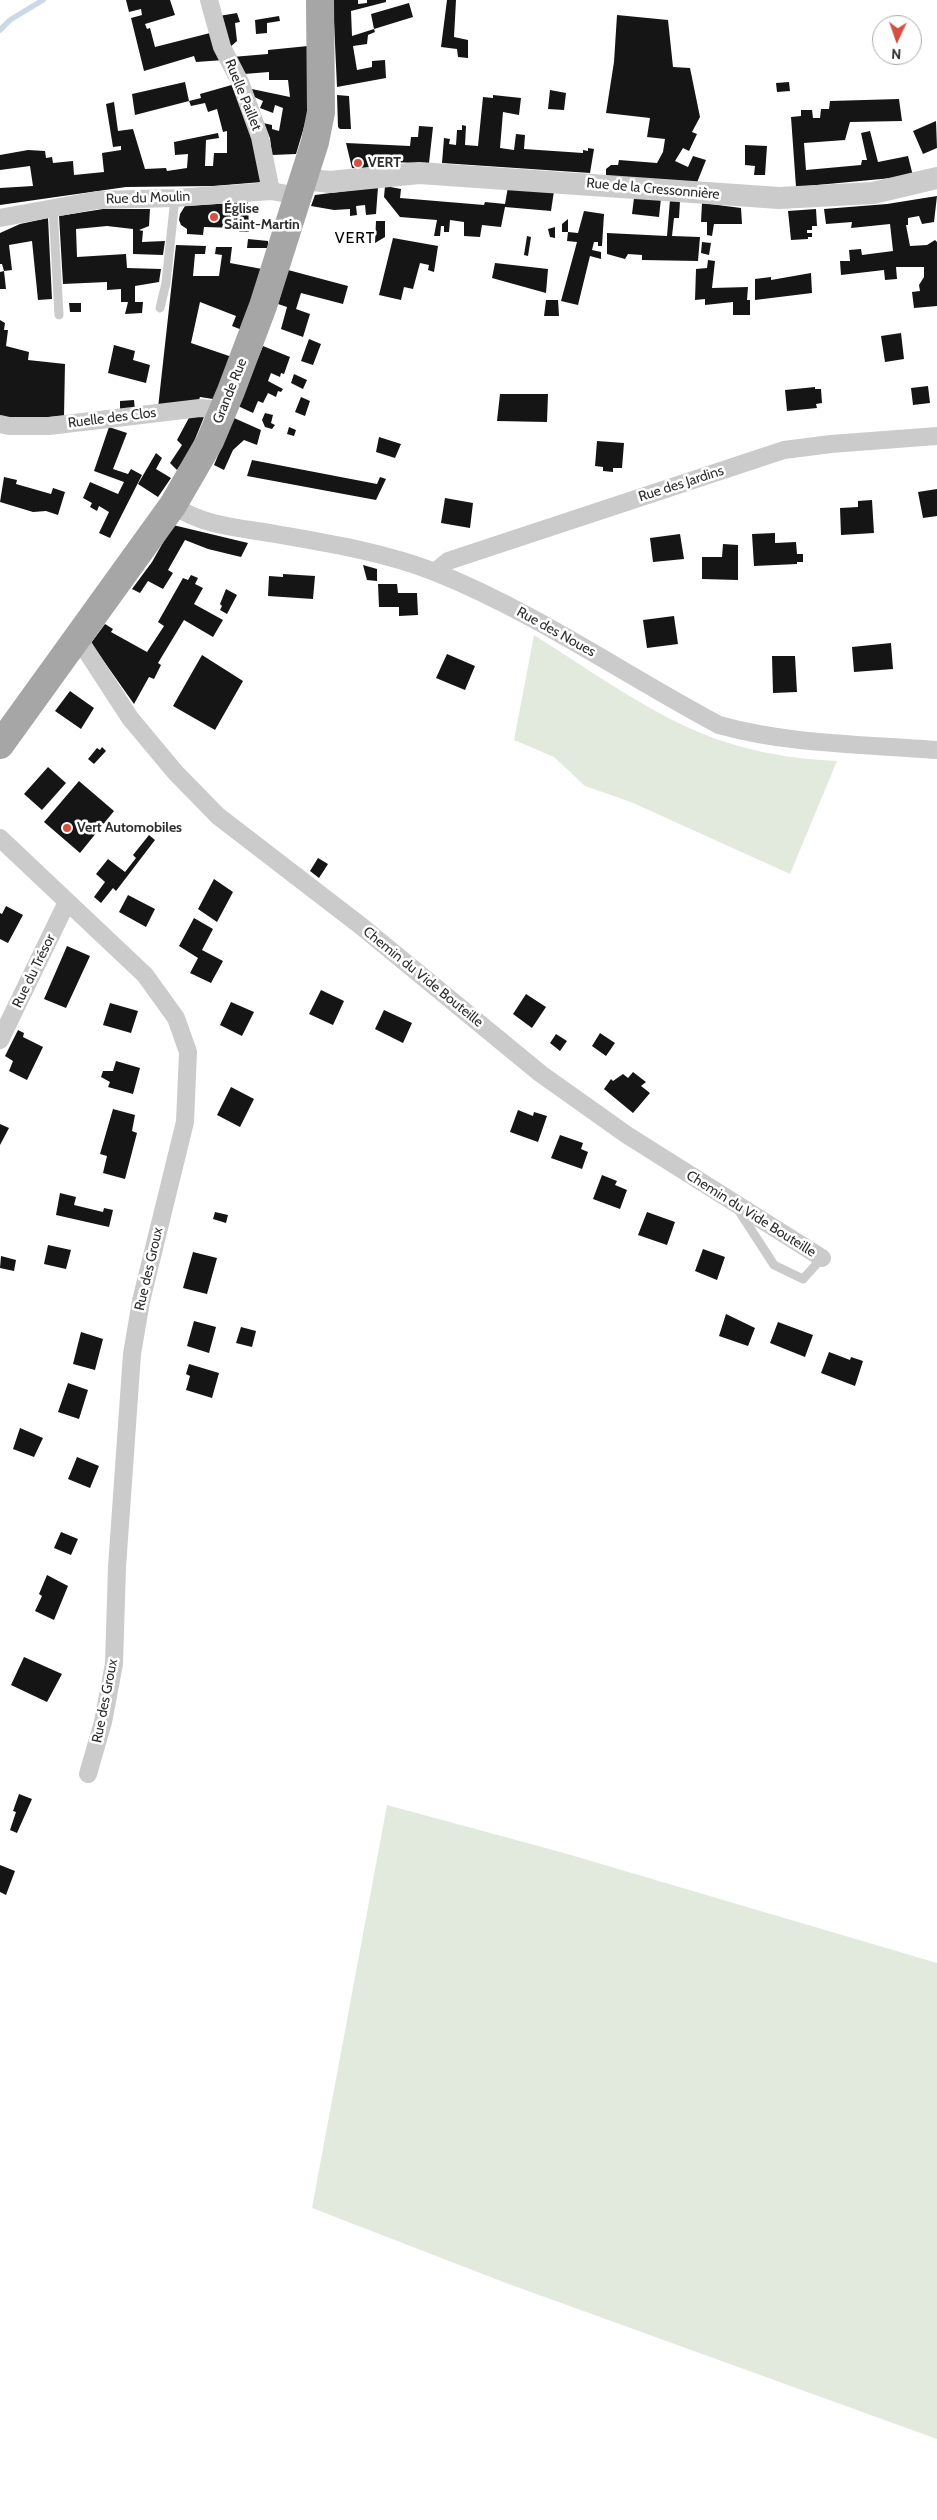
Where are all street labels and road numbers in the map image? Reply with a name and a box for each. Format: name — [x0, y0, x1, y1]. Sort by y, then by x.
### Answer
street label: Ruelle Paillet — [221, 57, 265, 133]
street label: Rue de la Cressonnière — [586, 175, 720, 203]
street label: Rue du Moulin — [105, 188, 191, 208]
street label: Grande Rue — [209, 356, 251, 426]
street label: Ruelle des Clos — [67, 404, 157, 432]
street label: Rue des Jardins — [636, 462, 726, 506]
street label: Rue des Noues — [514, 603, 598, 661]
street label: Chemin du Vide Bouteille — [359, 923, 487, 1031]
street label: Rue du Trésor — [9, 931, 59, 1011]
street label: Chemin du Vide Bouteille — [683, 1167, 819, 1261]
street label: Rue des Groux — [131, 1226, 167, 1312]
street label: Rue des Groux — [89, 1658, 121, 1744]

